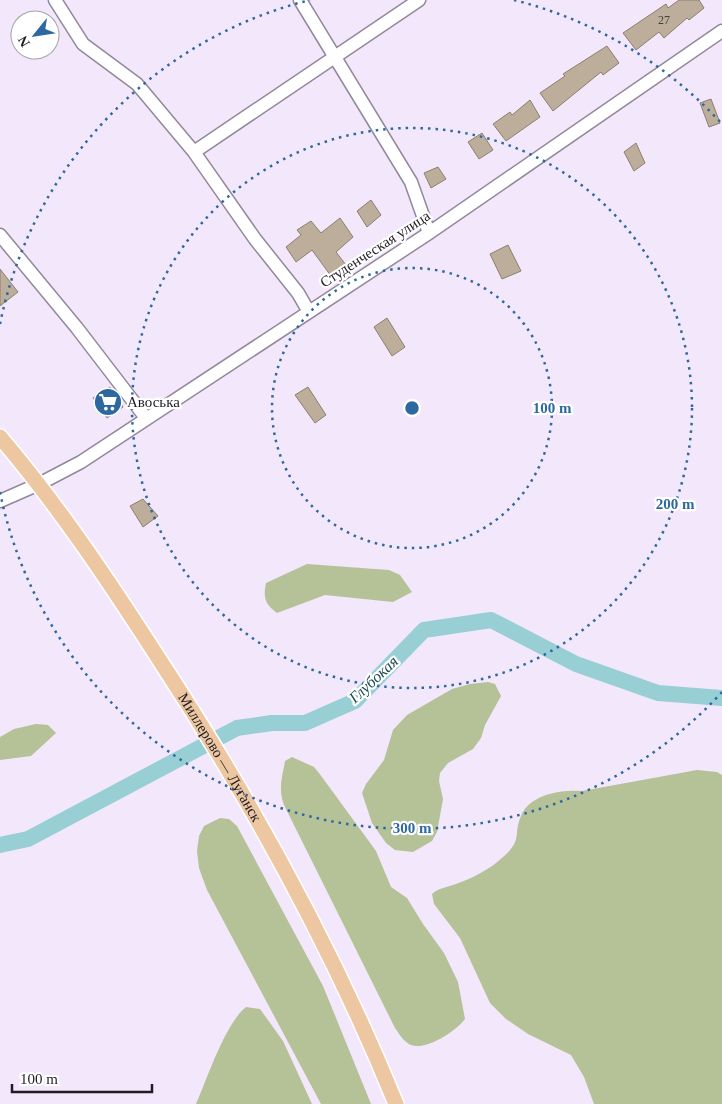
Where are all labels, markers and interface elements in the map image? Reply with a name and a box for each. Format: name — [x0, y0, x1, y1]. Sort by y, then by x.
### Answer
north arrow — [10, 10, 60, 60]
house number: 27 — [658, 13, 670, 27]
text: N — [15, 33, 33, 49]
street label: Студенческая улица — [317, 207, 433, 290]
supermarket icon: Авоська — [93, 387, 123, 417]
place label: Авоська — [127, 394, 180, 410]
centre of rings — [403, 399, 421, 417]
text: 100 m — [533, 400, 572, 416]
text: 200 m — [656, 496, 695, 512]
water label: Глубокая — [345, 653, 402, 708]
street label: Миллерово — Луганск — [175, 690, 265, 825]
text: 300 m — [393, 820, 432, 836]
scale bar — [12, 1062, 152, 1094]
text: 100 m — [20, 1071, 58, 1087]

